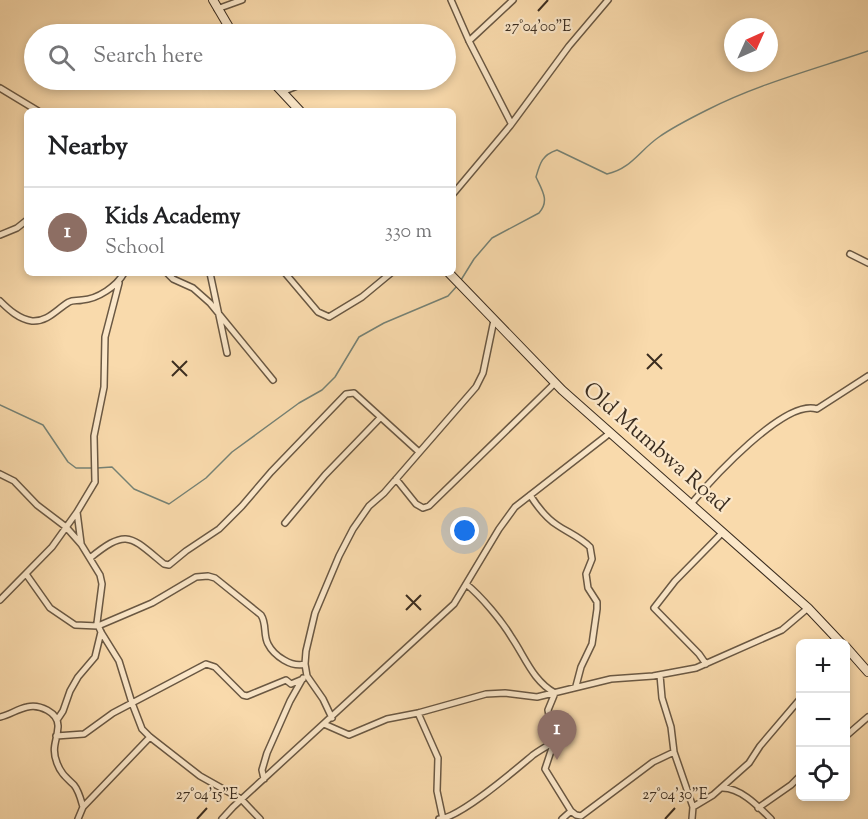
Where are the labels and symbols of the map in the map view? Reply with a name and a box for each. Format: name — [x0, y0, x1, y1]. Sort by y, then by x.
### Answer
text: 27°04'00"E — [505, 17, 571, 38]
north arrow — [724, 18, 778, 72]
street label: Old Mumbwa Road — [575, 375, 735, 521]
your location — [450, 516, 479, 545]
pin: 1 — [538, 710, 576, 760]
text: 27°04'15"E — [176, 785, 238, 806]
text: 27°04'30"E — [642, 785, 708, 806]

